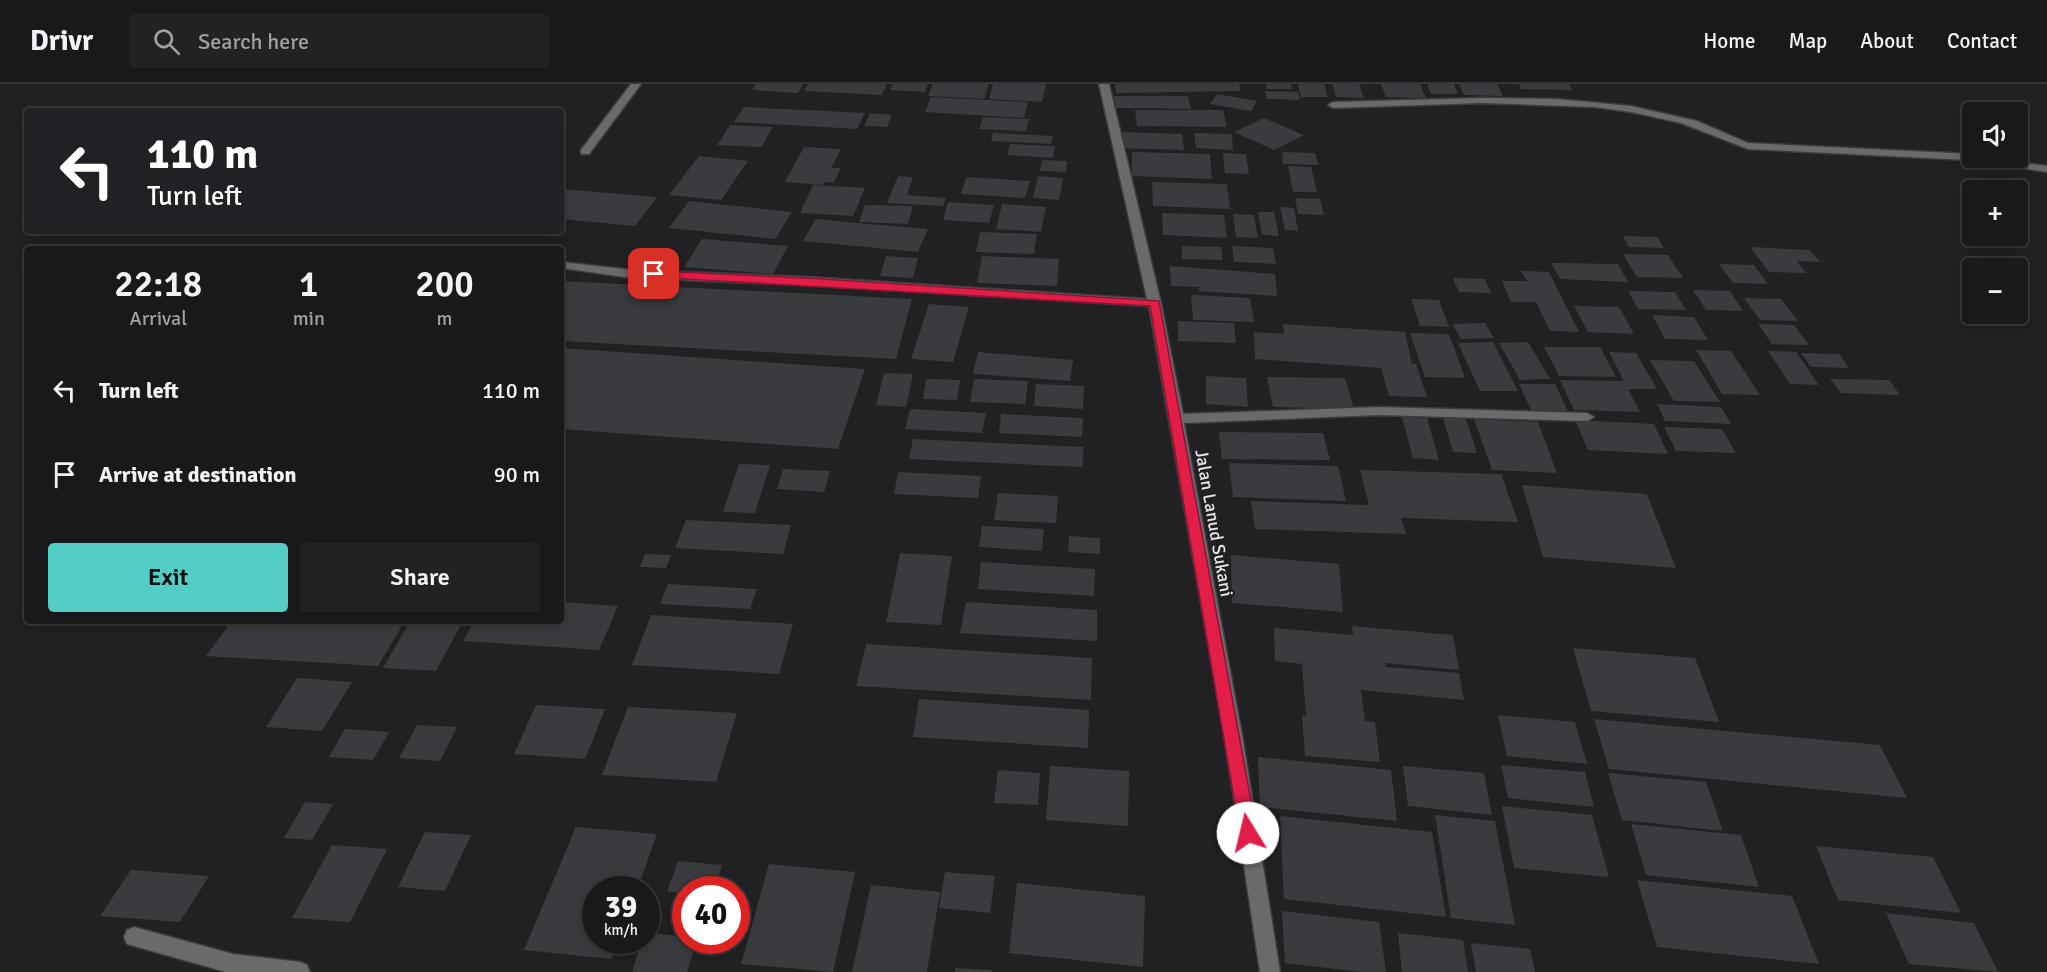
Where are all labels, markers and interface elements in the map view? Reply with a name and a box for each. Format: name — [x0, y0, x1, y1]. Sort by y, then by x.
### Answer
search box — [129, 14, 549, 68]
text: Drivr — [30, 24, 93, 58]
icon: search — [150, 25, 183, 58]
text: Search here — [198, 28, 309, 55]
text: Home — [1703, 28, 1756, 54]
text: Map — [1789, 28, 1827, 54]
text: About — [1860, 28, 1914, 54]
text: Contact — [1947, 28, 2017, 54]
map controls — [1962, 102, 2028, 324]
button: sound — [1962, 102, 2028, 168]
text: 110 m — [147, 129, 258, 180]
icon: left — [48, 132, 126, 210]
text: Turn left — [147, 180, 242, 213]
button: + — [1962, 180, 2028, 246]
pin — [628, 248, 679, 299]
icon: arrive — [637, 257, 670, 290]
button: − — [1962, 258, 2028, 324]
text: 22:18 — [114, 262, 202, 307]
text: 1 — [299, 262, 319, 307]
text: 200 — [415, 262, 474, 307]
text: Arrival — [130, 306, 187, 331]
text: min — [293, 306, 325, 331]
text: m — [436, 306, 452, 331]
icon: left — [48, 374, 81, 407]
text: Turn left — [99, 377, 179, 404]
text: 110 m — [482, 377, 540, 404]
street label: Jalan Lanud Sukani — [1190, 448, 1238, 598]
icon: arrive — [48, 458, 81, 491]
text: Arrive at destination — [99, 461, 296, 488]
text: 90 m — [494, 461, 540, 488]
button: Exit — [48, 543, 288, 612]
button: Share — [300, 543, 540, 612]
position arrow — [1216, 801, 1280, 865]
speed limit sign: 40 — [672, 876, 750, 954]
text: 39 — [605, 889, 637, 926]
text: km/h — [604, 921, 638, 939]

